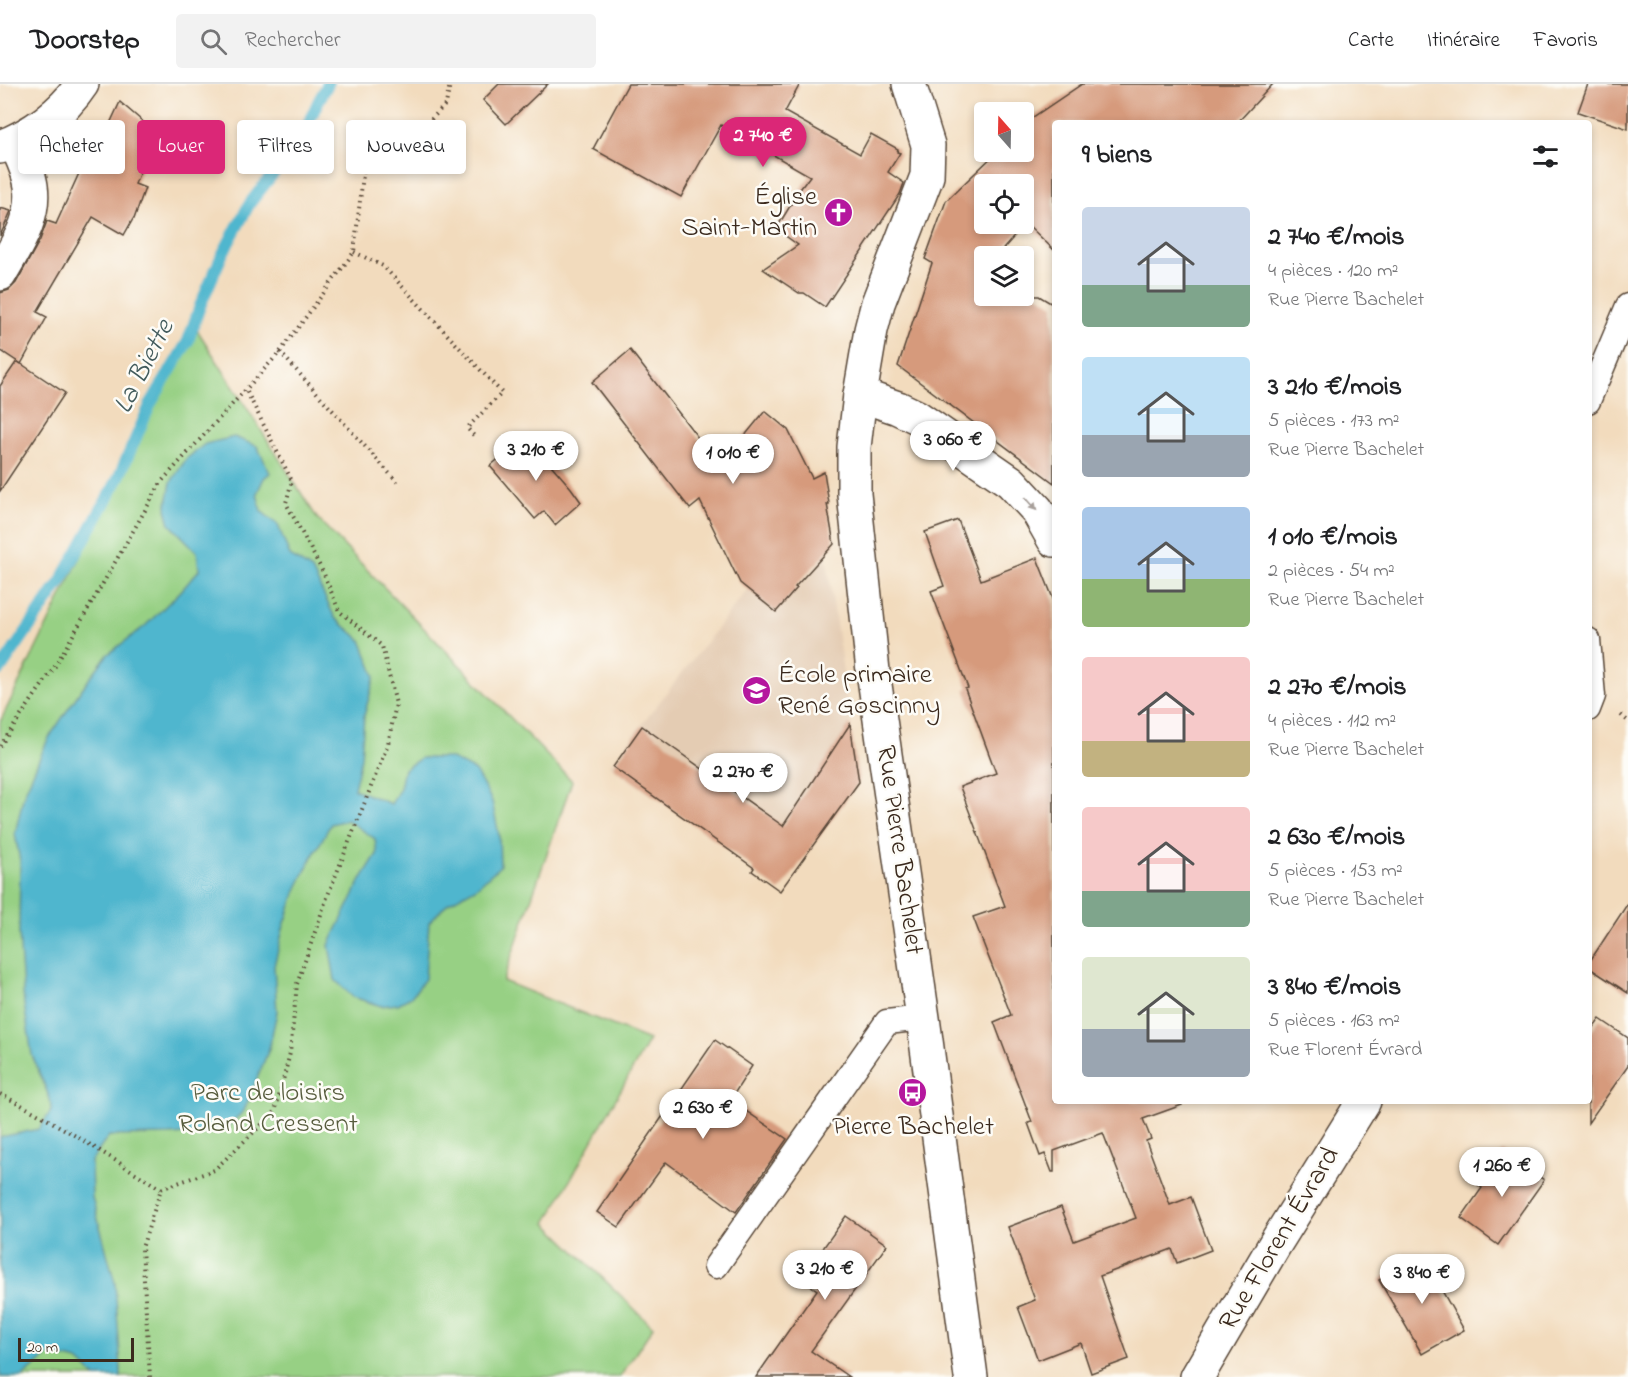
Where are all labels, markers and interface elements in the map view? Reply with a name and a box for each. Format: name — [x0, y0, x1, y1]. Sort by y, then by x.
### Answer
search box — [176, 14, 596, 68]
text: Doorstep — [30, 21, 140, 62]
icon: search — [197, 25, 230, 58]
text: Rechercher — [245, 25, 341, 57]
text: Carte — [1348, 26, 1394, 56]
text: Itinéraire — [1427, 26, 1500, 56]
text: Favoris — [1533, 26, 1598, 56]
north arrow — [974, 102, 1034, 162]
map controls — [974, 102, 1034, 306]
pin: 2 740 € — [708, 117, 818, 168]
chip: Acheter — [18, 120, 125, 174]
chip: Louer — [137, 120, 225, 174]
chip: Filtres — [237, 120, 334, 174]
chip: Nouveau — [346, 120, 466, 174]
text: 2 740 € — [734, 122, 793, 151]
text: 9 biens — [1082, 137, 1152, 175]
icon: filters — [1529, 140, 1562, 173]
button: locate — [974, 174, 1034, 234]
place label: Église Saint-Martin — [681, 178, 818, 248]
church icon: Église Saint-Martin — [822, 197, 854, 229]
text: 2 740 €/mois — [1268, 219, 1404, 257]
icon: home — [1130, 231, 1202, 303]
button: layers — [974, 246, 1034, 306]
text: 4 pièces · 120 m² — [1268, 257, 1398, 286]
text: Rue Pierre Bachelet — [1268, 286, 1424, 315]
water label: La Biette — [104, 312, 187, 421]
text: 3 210 €/mois — [1268, 369, 1402, 407]
icon: home — [1130, 381, 1202, 453]
text: 5 pièces · 173 m² — [1268, 407, 1399, 436]
pin: 3 060 € — [898, 421, 1008, 472]
text: 3 060 € — [924, 426, 982, 455]
pin: 3 210 € — [481, 431, 591, 482]
pin: 1 010 € — [678, 434, 788, 485]
text: 3 210 € — [507, 436, 565, 465]
text: Rue Pierre Bachelet — [1268, 436, 1424, 465]
text: 1 010 € — [706, 439, 760, 468]
one-way arrow — [1024, 496, 1037, 511]
text: 1 010 €/mois — [1268, 519, 1398, 557]
icon: home — [1130, 531, 1202, 603]
text: 2 pièces · 54 m² — [1268, 557, 1395, 586]
text: Rue Pierre Bachelet — [1268, 586, 1424, 615]
place label: École primaire René Goscinny — [778, 656, 940, 726]
text: 2 270 €/mois — [1268, 669, 1407, 707]
school or university icon: École primaire René Goscinny — [741, 675, 773, 707]
icon: home — [1130, 681, 1202, 753]
text: 4 pièces · 112 m² — [1268, 707, 1396, 736]
text: Rue Pierre Bachelet — [1268, 736, 1424, 765]
street label: Rue Pierre Bachelet — [865, 743, 933, 957]
pin: 2 270 € — [688, 753, 798, 804]
text: 2 270 € — [713, 758, 773, 787]
text: 2 630 €/mois — [1268, 819, 1405, 857]
icon: home — [1130, 831, 1202, 903]
text: 5 pièces · 153 m² — [1268, 857, 1403, 886]
text: Rue Pierre Bachelet — [1268, 886, 1424, 915]
text: 3 840 €/mois — [1268, 969, 1401, 1007]
icon: home — [1130, 981, 1202, 1053]
text: 5 pièces · 163 m² — [1268, 1007, 1400, 1036]
text: Rue Florent Évrard — [1268, 1036, 1422, 1065]
park label: Parc de loisirs Roland Cressent — [178, 1074, 358, 1144]
bus stop icon: Pierre Bachelet — [897, 1076, 929, 1108]
pin: 2 630 € — [648, 1089, 758, 1140]
text: 2 630 € — [673, 1094, 733, 1123]
place label: Pierre Bachelet — [832, 1108, 994, 1147]
street label: Rue Florent Évrard — [1210, 1140, 1350, 1338]
pin: 1 260 € — [1447, 1147, 1557, 1198]
text: 1 260 € — [1473, 1152, 1531, 1181]
pin: 3 210 € — [770, 1250, 880, 1301]
pin: 3 840 € — [1367, 1254, 1477, 1305]
text: 3 210 € — [796, 1255, 854, 1284]
text: 3 840 € — [1394, 1259, 1450, 1288]
scale bar — [18, 1335, 134, 1362]
text: 20 m — [27, 1336, 58, 1360]

